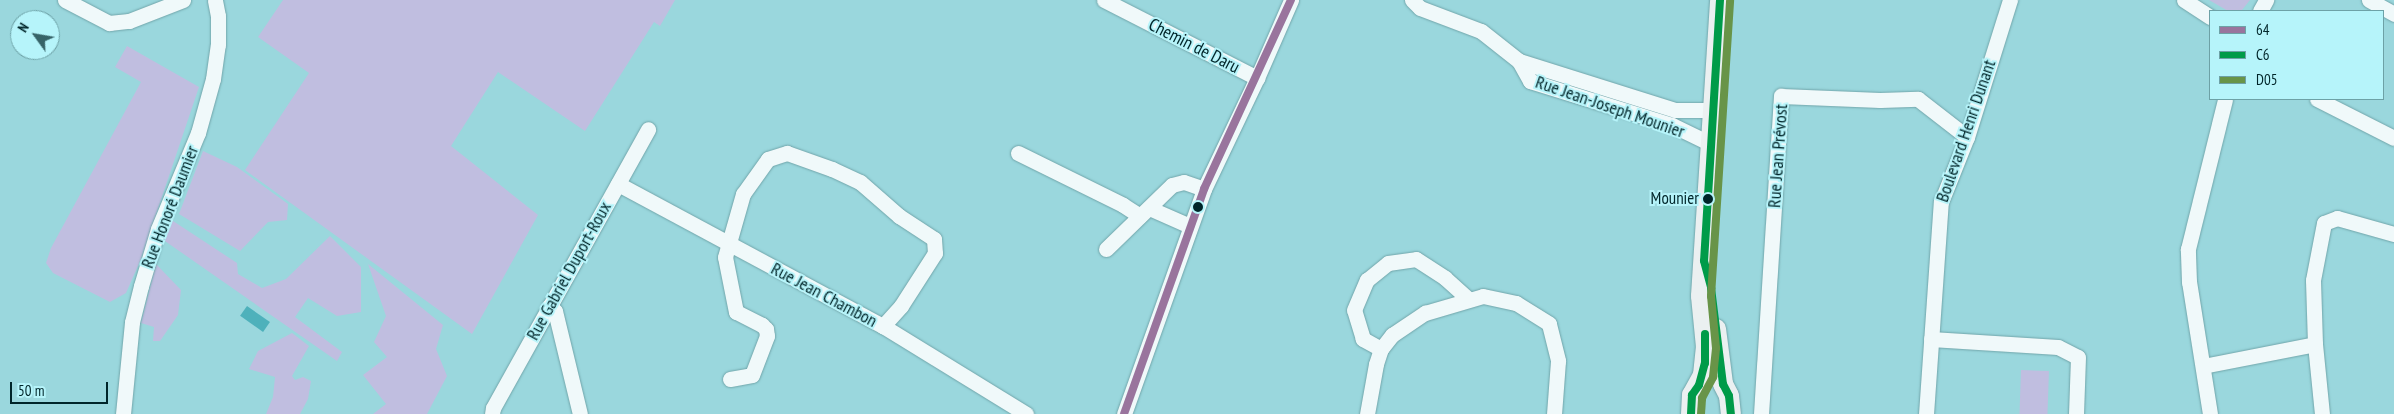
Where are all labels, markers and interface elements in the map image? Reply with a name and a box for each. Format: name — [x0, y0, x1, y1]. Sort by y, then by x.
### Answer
north arrow — [10, 10, 60, 60]
legend — [2209, 10, 2384, 100]
street label: Chemin de Daru — [1145, 14, 1243, 78]
text: N — [13, 20, 33, 36]
text: 64 — [2256, 20, 2270, 39]
text: C6 — [2256, 45, 2270, 64]
street label: Boulevard Henri Dunant — [1932, 57, 2000, 205]
text: D05 — [2256, 70, 2277, 89]
street label: Rue Jean-Joseph Mounier — [1533, 71, 1687, 143]
street label: Rue Jean Prévost — [1764, 103, 1792, 209]
street label: Rue Honoré Daumier — [137, 143, 203, 271]
place label: Mounier — [1651, 189, 1699, 209]
marker: Mounier — [1703, 194, 1713, 204]
street label: Rue Gabriel Duport-Roux — [522, 198, 616, 344]
unlabelled marker — [1193, 202, 1203, 212]
street label: Rue Jean Chambon — [767, 258, 881, 332]
scale bar — [12, 372, 110, 404]
text: 50 m — [18, 381, 44, 400]

